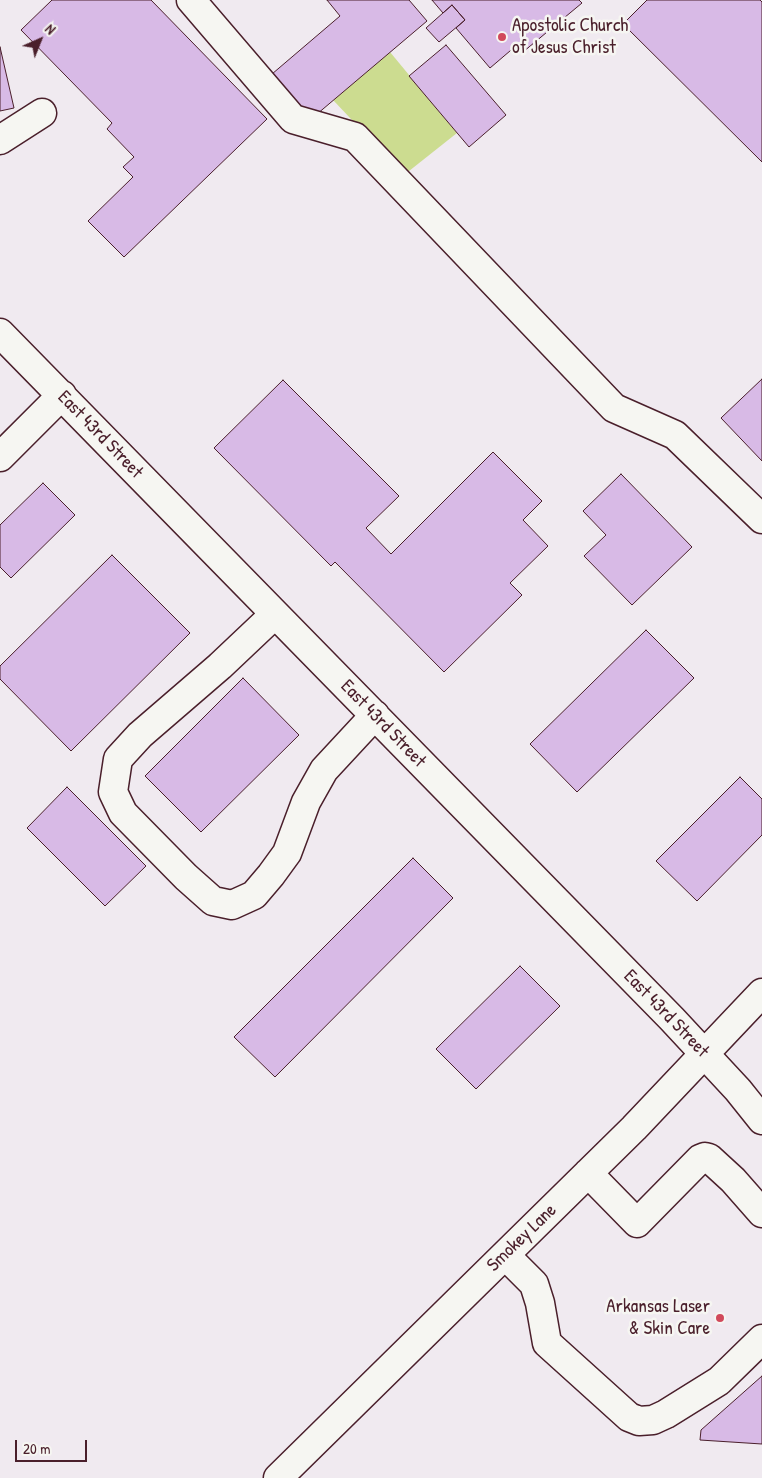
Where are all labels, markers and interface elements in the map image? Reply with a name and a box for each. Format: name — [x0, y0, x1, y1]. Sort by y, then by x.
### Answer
north arrow — [15, 15, 65, 65]
place label: Apostolic Church of Jesus Christ — [512, 15, 628, 59]
text: N — [41, 19, 60, 38]
marker: Apostolic Church of Jesus Christ — [496, 31, 508, 43]
street label: East 43rd Street — [53, 386, 147, 484]
street label: East 43rd Street — [336, 675, 430, 773]
street label: East 43rd Street — [619, 965, 713, 1063]
street label: Smokey Lane — [482, 1199, 562, 1277]
place label: Arkansas Laser & Skin Care — [606, 1296, 710, 1340]
marker: Arkansas Laser & Skin Care — [714, 1312, 726, 1324]
scale bar — [18, 1430, 90, 1462]
text: 20 m — [23, 1438, 50, 1459]

